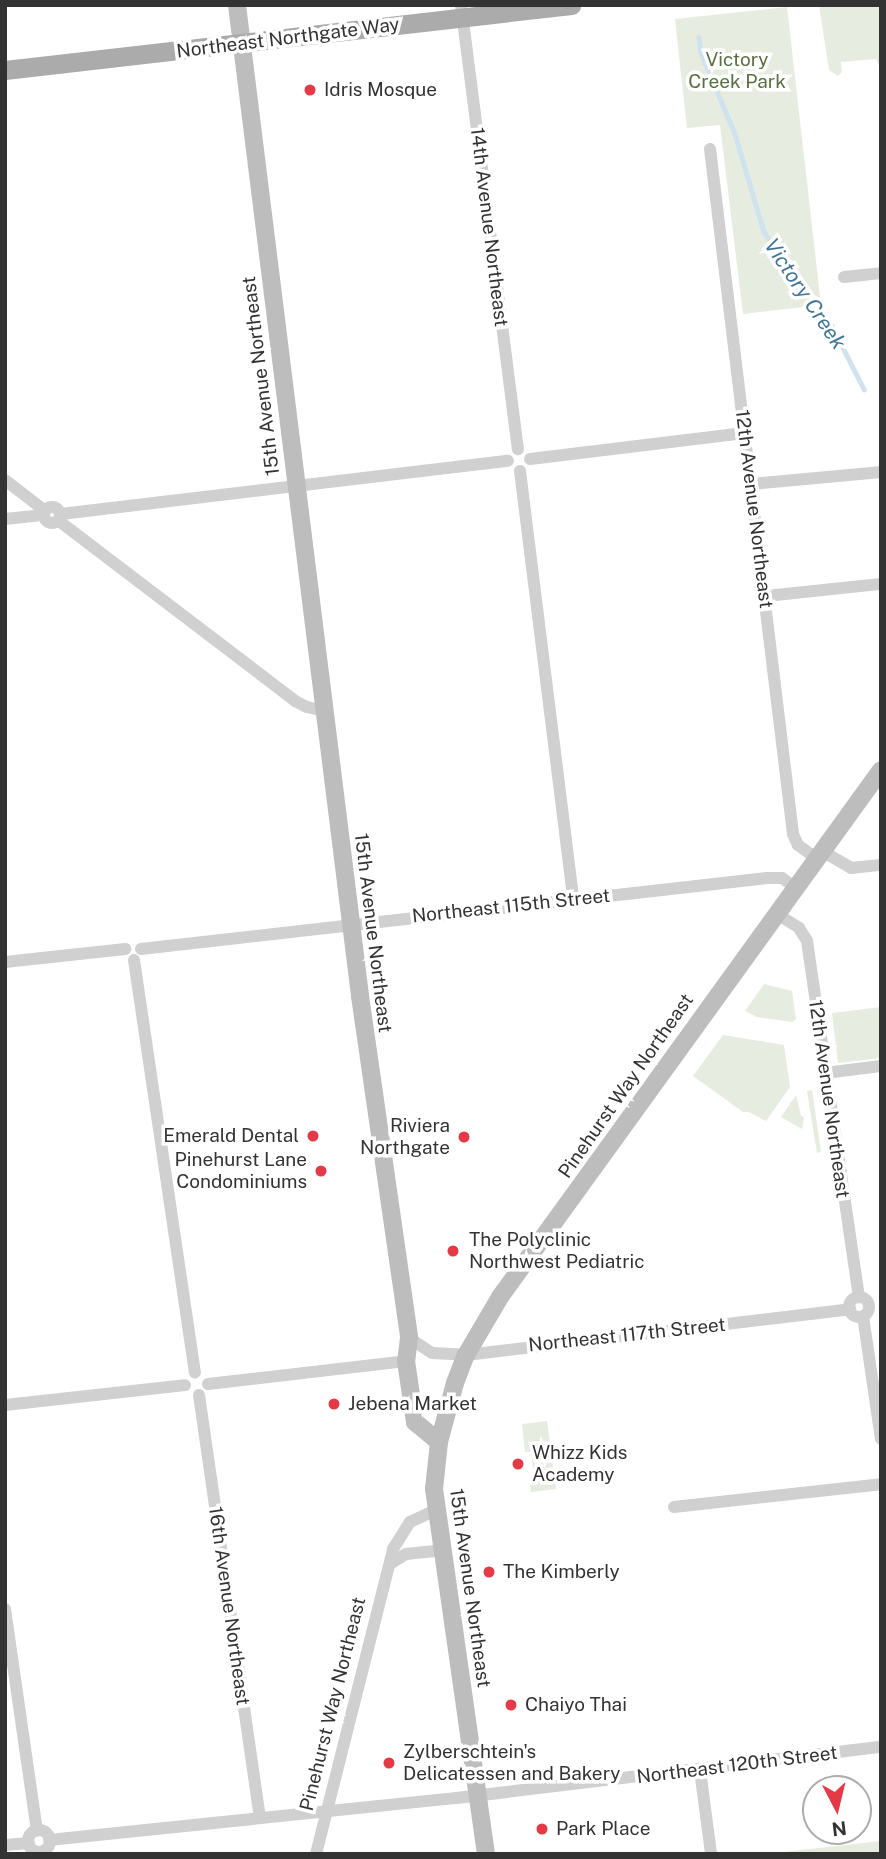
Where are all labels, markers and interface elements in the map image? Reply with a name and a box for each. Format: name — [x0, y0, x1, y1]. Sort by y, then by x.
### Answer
street label: Northeast Northgate Way — [175, 13, 401, 63]
park label: Victory Creek Park — [688, 49, 786, 93]
place label: Idris Mosque — [324, 79, 437, 101]
marker: Idris Mosque — [302, 82, 318, 98]
street label: 14th Avenue Northeast — [465, 126, 513, 328]
water label: Victory Creek — [759, 234, 851, 354]
street label: 15th Avenue Northeast — [237, 275, 285, 477]
street label: 12th Avenue Northeast — [730, 408, 778, 610]
street label: 15th Avenue Northeast — [349, 832, 397, 1034]
street label: Northeast 115th Street — [411, 884, 611, 928]
street label: Pinehurst Way Northeast — [554, 989, 698, 1183]
street label: 12th Avenue Northeast — [804, 998, 854, 1200]
place label: Riviera Northgate — [360, 1115, 450, 1159]
place label: Emerald Dental — [163, 1125, 299, 1147]
marker: Emerald Dental — [305, 1128, 321, 1144]
marker: Riviera Northgate — [456, 1129, 472, 1145]
place label: Pinehurst Lane Condominiums — [175, 1149, 307, 1193]
marker: Pinehurst Lane Condominiums — [313, 1163, 329, 1179]
place label: The Polyclinic Northwest Pediatric — [469, 1229, 645, 1273]
marker: The Polyclinic Northwest Pediatric — [443, 1241, 463, 1261]
street label: Northeast 117th Street — [527, 1313, 727, 1357]
place label: Jebena Market — [348, 1393, 477, 1415]
marker: Jebena Market — [326, 1396, 342, 1412]
place label: Whizz Kids Academy — [532, 1442, 627, 1486]
marker: Whizz Kids Academy — [510, 1456, 526, 1472]
street label: 15th Avenue Northeast — [445, 1487, 495, 1689]
street label: 16th Avenue Northeast — [204, 1505, 254, 1707]
place label: The Kimberly — [503, 1561, 620, 1583]
marker: The Kimberly — [481, 1564, 497, 1580]
street label: Pinehurst Way Northeast — [295, 1594, 371, 1814]
place label: Chaiyo Thai — [525, 1694, 627, 1716]
marker: Chaiyo Thai — [503, 1697, 519, 1713]
place label: Zylberschtein's Delicatessen and Bakery — [403, 1741, 620, 1785]
street label: Northeast 120th Street — [635, 1741, 839, 1789]
marker: Zylberschtein's Delicatessen and Bakery — [381, 1755, 397, 1771]
north arrow — [802, 1775, 872, 1845]
text: N — [831, 1817, 848, 1841]
place label: Park Place — [556, 1818, 650, 1840]
marker: Park Place — [534, 1821, 550, 1837]

